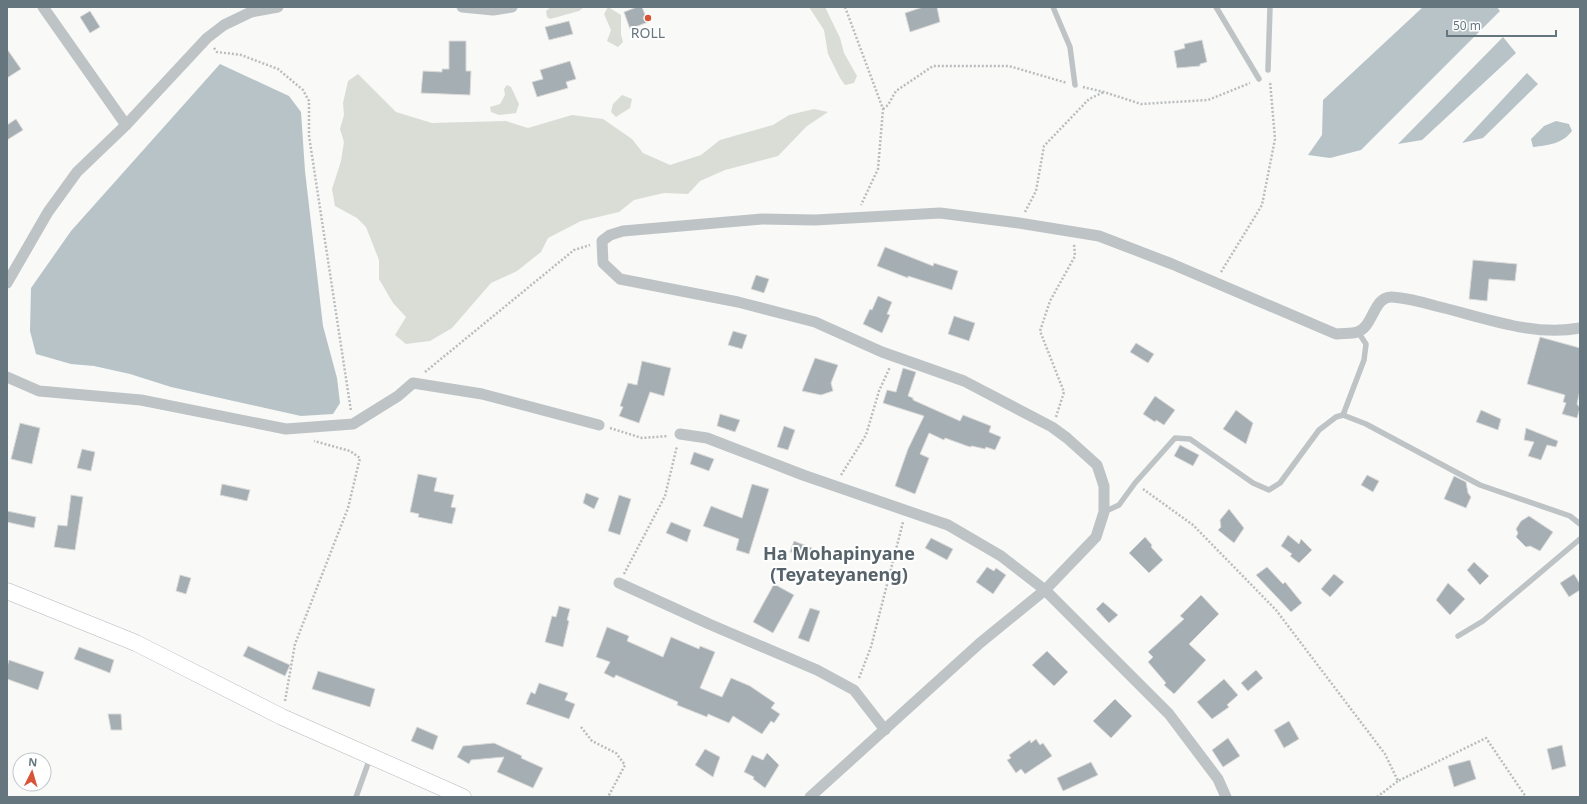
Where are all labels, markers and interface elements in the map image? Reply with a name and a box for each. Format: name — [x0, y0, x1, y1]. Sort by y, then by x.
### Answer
scale bar — [1447, 12, 1556, 38]
marker: ROLL — [643, 13, 653, 23]
text: 50 m — [1453, 17, 1481, 34]
place label: ROLL — [631, 23, 665, 42]
district label: Ha Mohapinyane (Teyateyaneng) — [763, 541, 915, 586]
north arrow — [12, 752, 52, 792]
text: N — [28, 754, 38, 769]

